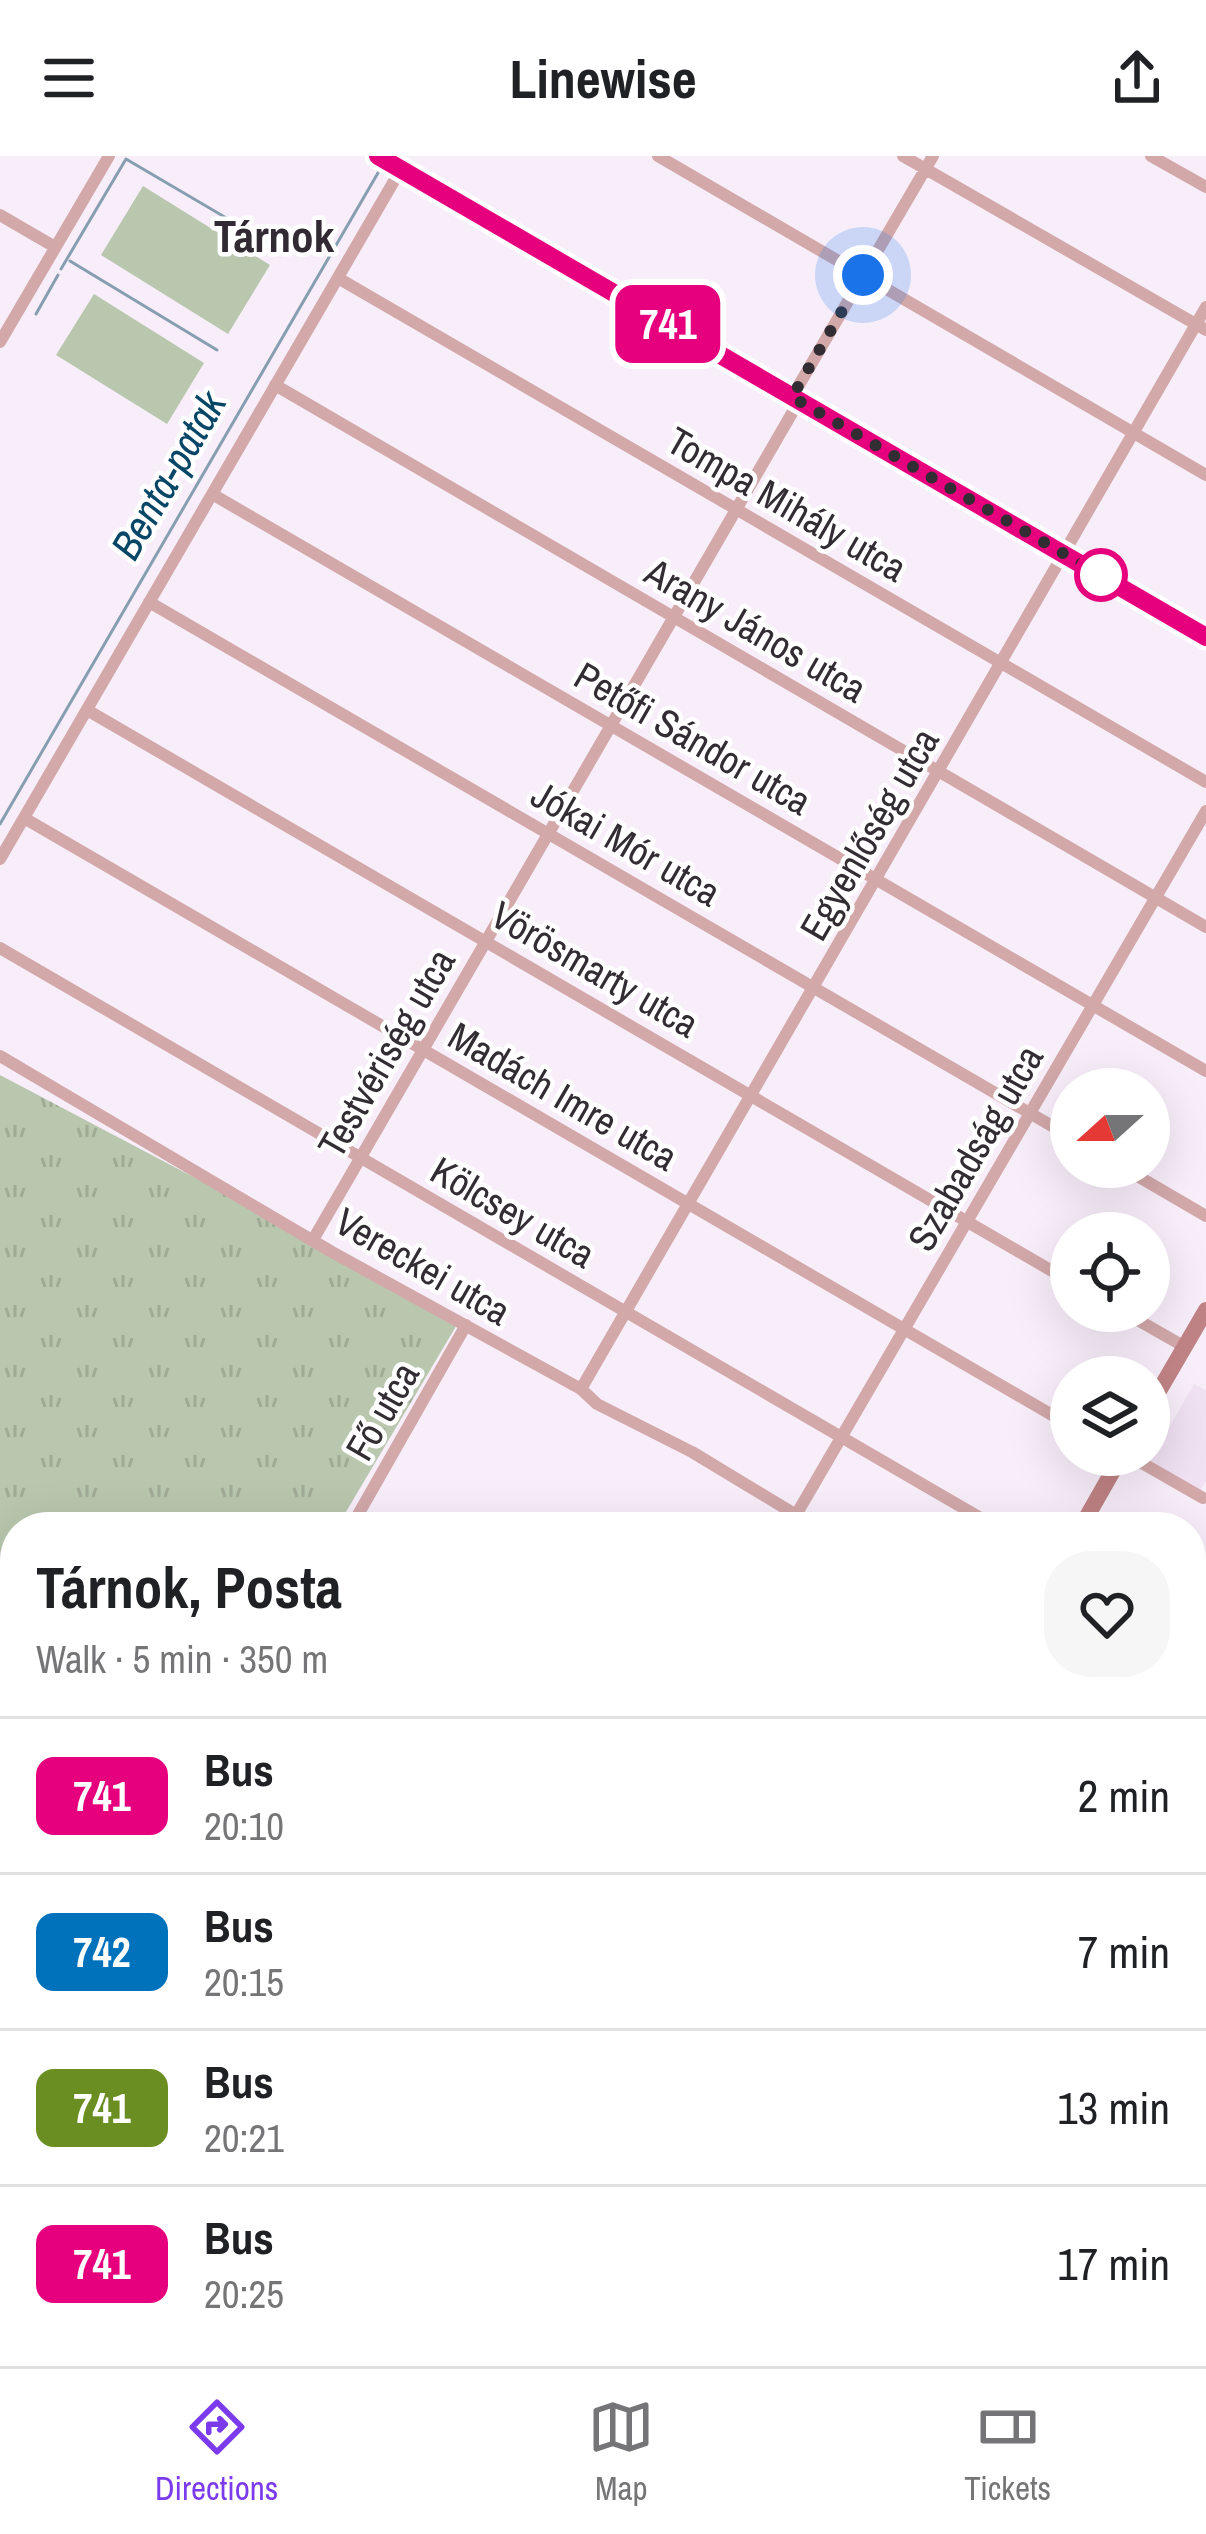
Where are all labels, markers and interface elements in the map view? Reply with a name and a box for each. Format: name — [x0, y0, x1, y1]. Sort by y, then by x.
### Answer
text: Linewise — [509, 42, 697, 115]
icon: menu — [36, 45, 102, 111]
icon: share — [1104, 45, 1170, 111]
district label: Tárnok — [214, 205, 335, 266]
your location — [833, 245, 893, 305]
line badge: 741 — [599, 285, 737, 363]
text: 741 — [639, 296, 697, 352]
water label: Benta-patak — [97, 379, 240, 569]
street label: Tompa Mihály utca — [658, 414, 916, 594]
street label: Arany János utca — [635, 545, 876, 714]
unlabelled marker — [1076, 550, 1126, 600]
street label: Petőfi Sándor utca — [565, 649, 821, 827]
street label: Egyenlőség utca — [787, 718, 951, 949]
street label: Jókai Mór utca — [522, 768, 730, 918]
street label: Vörösmarty utca — [482, 889, 708, 1049]
street label: Testvériség utca — [305, 939, 467, 1167]
street label: Madách Imre utca — [439, 1009, 687, 1183]
street label: Szabadság utca — [895, 1035, 1055, 1260]
north arrow — [1050, 1068, 1170, 1188]
map controls — [1050, 1068, 1170, 1476]
street label: Kölcsey utca — [421, 1144, 605, 1280]
street label: Vereckei utca — [326, 1195, 520, 1337]
button: locate — [1050, 1212, 1170, 1332]
street label: Fő utca — [333, 1352, 431, 1470]
button: layers — [1050, 1356, 1170, 1476]
text: Tárnok, Posta — [36, 1549, 342, 1626]
button: heart — [1044, 1551, 1170, 1677]
text: Walk · 5 min · 350 m — [36, 1633, 328, 1685]
text: Bus — [204, 1739, 274, 1800]
text: 2 min — [1078, 1765, 1170, 1826]
text: 741 — [73, 1768, 131, 1824]
text: 20:10 — [204, 1800, 284, 1852]
text: Bus — [204, 1895, 274, 1956]
text: 7 min — [1078, 1921, 1170, 1982]
text: 742 — [73, 1924, 131, 1980]
text: 20:15 — [204, 1956, 284, 2008]
text: Bus — [204, 2051, 274, 2112]
text: 13 min — [1057, 2077, 1170, 2138]
text: 741 — [73, 2080, 131, 2136]
text: 20:21 — [204, 2112, 284, 2164]
text: Bus — [204, 2207, 274, 2268]
text: 17 min — [1057, 2233, 1170, 2294]
text: 741 — [73, 2236, 131, 2292]
text: 20:25 — [204, 2268, 284, 2320]
tab: Directions — [155, 2394, 278, 2510]
tab: Map — [588, 2394, 654, 2510]
tab: Tickets — [964, 2394, 1051, 2510]

